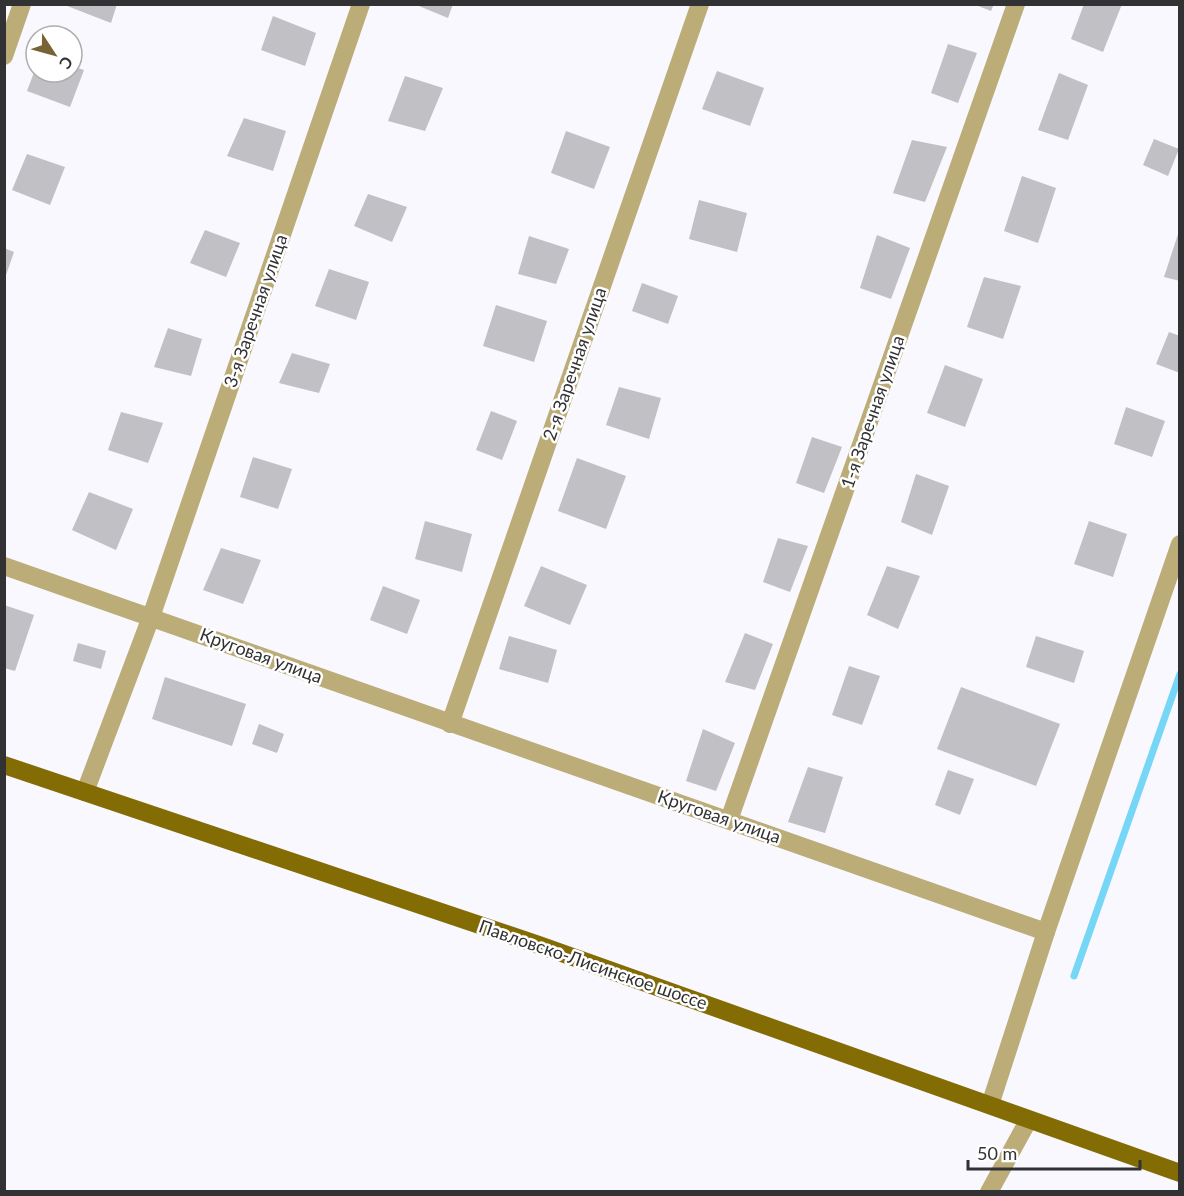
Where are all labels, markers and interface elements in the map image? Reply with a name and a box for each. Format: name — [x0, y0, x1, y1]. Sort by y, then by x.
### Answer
north arrow — [24, 24, 84, 84]
text: С — [56, 53, 77, 73]
street label: 3-я Заречная улица — [219, 231, 292, 390]
street label: 2-я Заречная улица — [538, 284, 611, 443]
street label: 1-я Заречная улица — [836, 332, 909, 491]
street label: Круговая улица — [197, 623, 326, 687]
street label: Круговая улица — [655, 785, 784, 847]
street label: Павловско-Лисинское шоссе — [476, 915, 710, 1014]
scale bar — [968, 1133, 1140, 1171]
text: 50 m — [977, 1142, 1017, 1164]

